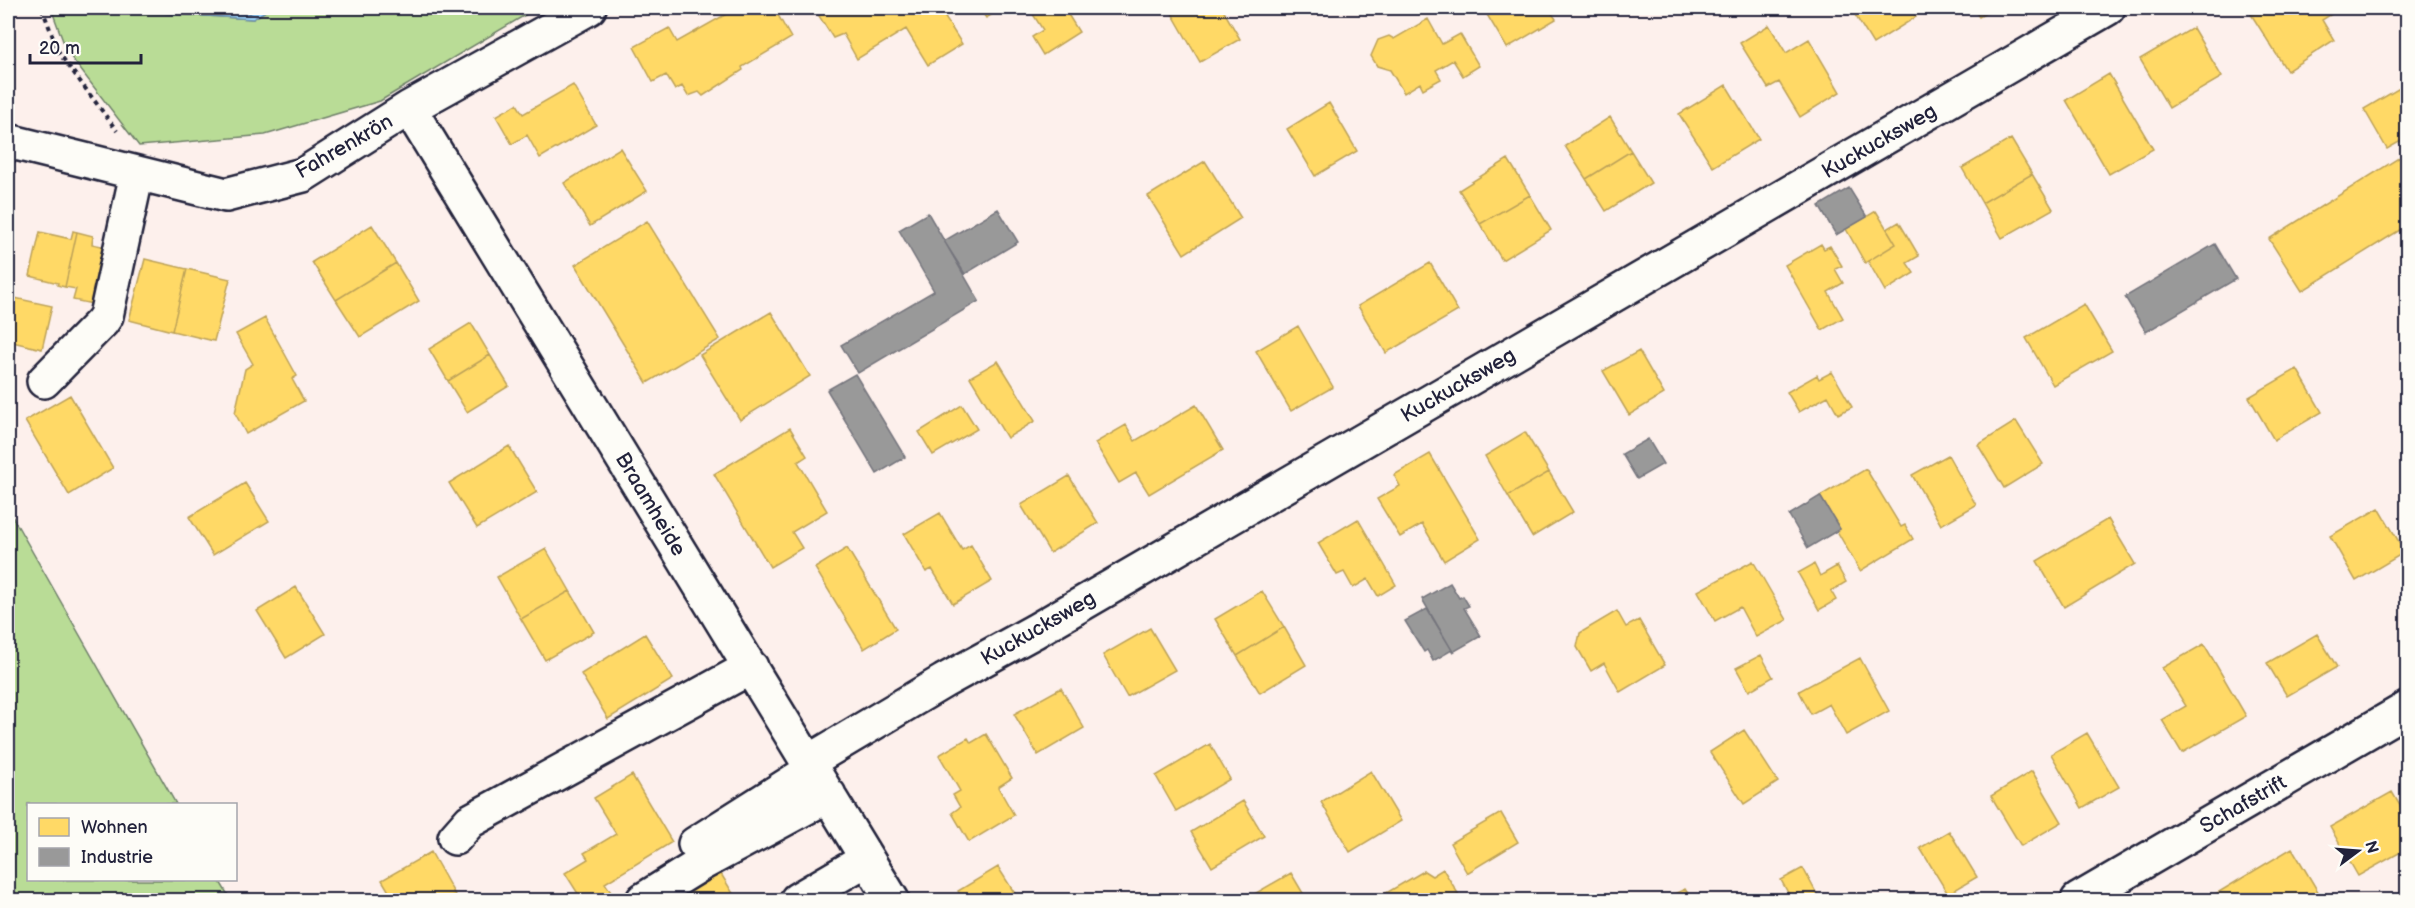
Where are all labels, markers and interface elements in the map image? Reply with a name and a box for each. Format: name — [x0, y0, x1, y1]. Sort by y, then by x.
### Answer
scale bar — [30, 27, 141, 65]
text: 20 m — [39, 38, 80, 59]
street label: Kuckucksweg — [1818, 99, 1941, 184]
street label: Fahrenkrön — [291, 109, 397, 184]
street label: Kuckucksweg — [1397, 343, 1520, 428]
street label: Braamheide — [610, 448, 691, 560]
street label: Kuckucksweg — [977, 586, 1100, 671]
street label: Schafstrift — [2196, 769, 2291, 839]
legend — [27, 803, 237, 881]
text: Wohnen — [81, 817, 148, 838]
north arrow — [2328, 821, 2388, 881]
text: N — [2360, 839, 2382, 856]
text: Industrie — [81, 847, 153, 868]

